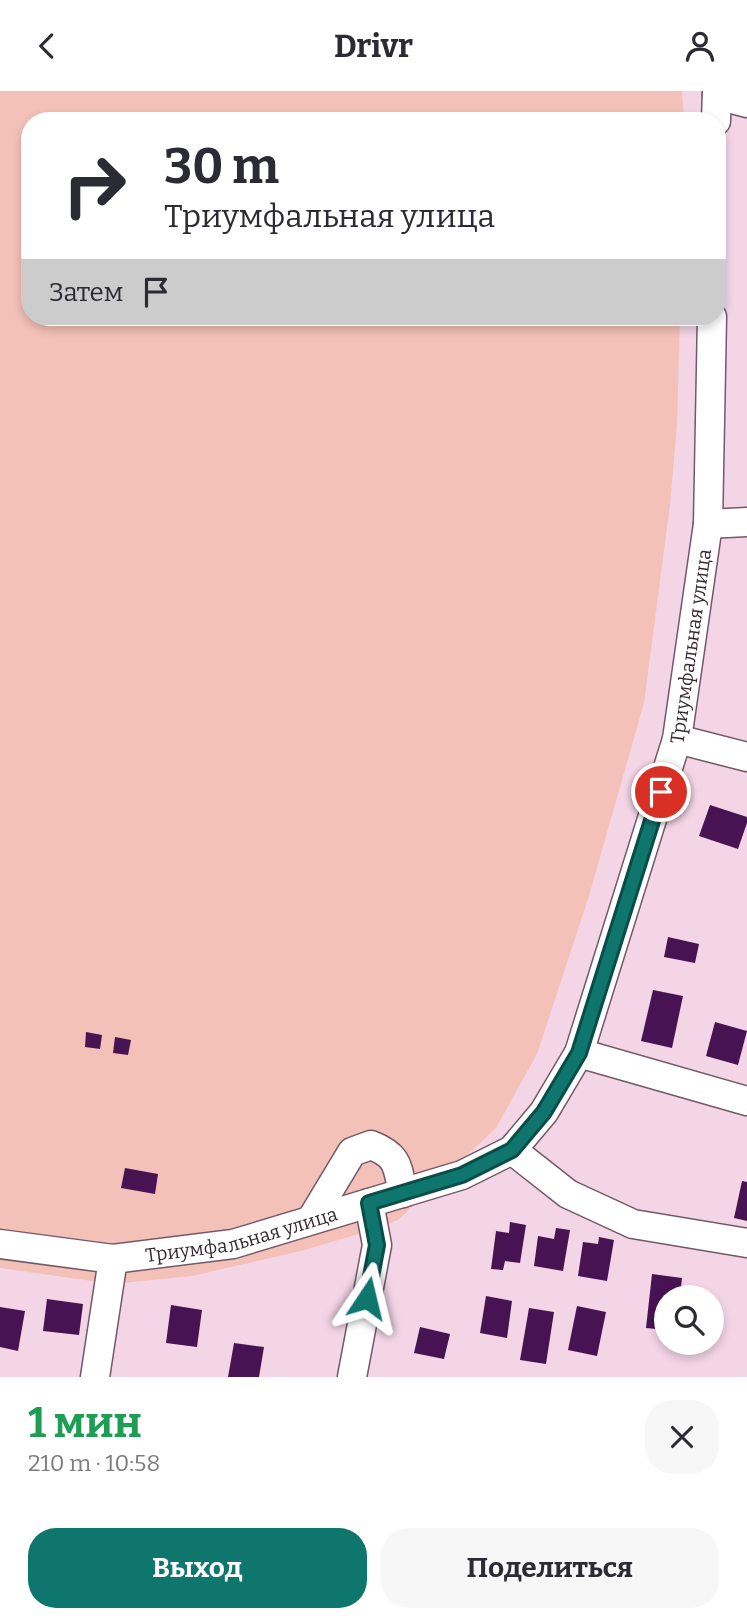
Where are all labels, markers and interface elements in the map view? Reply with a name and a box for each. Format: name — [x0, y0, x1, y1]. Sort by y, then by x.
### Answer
icon: back — [28, 27, 66, 65]
text: Drivr — [334, 27, 413, 65]
icon: person — [681, 27, 719, 65]
text: 30 m — [164, 137, 279, 196]
icon: right — [49, 140, 140, 231]
text: Триумфальная улица — [164, 197, 495, 235]
icon: arrive — [137, 273, 175, 311]
text: Затем — [49, 277, 123, 308]
street label: Триумфальная улица — [665, 547, 716, 745]
pin — [631, 762, 691, 822]
icon: arrive — [642, 773, 680, 811]
street label: Триумфальная улица — [144, 1202, 341, 1266]
position arrow — [330, 1261, 404, 1335]
map controls — [654, 1285, 724, 1355]
button: search — [654, 1285, 724, 1355]
text: 1 мин — [28, 1398, 142, 1448]
button: close — [645, 1400, 719, 1474]
text: 210 m · 10:58 — [28, 1449, 160, 1477]
button: Выход — [28, 1528, 367, 1608]
button: Поделиться — [381, 1528, 719, 1608]

